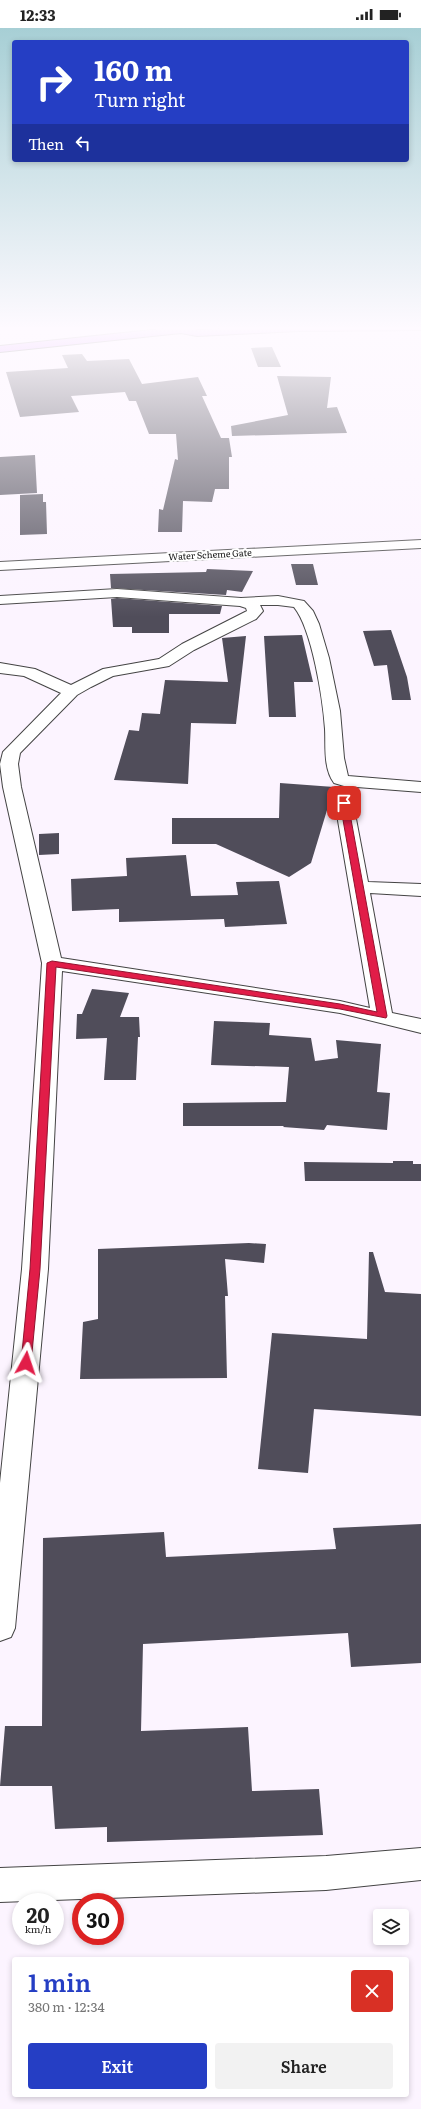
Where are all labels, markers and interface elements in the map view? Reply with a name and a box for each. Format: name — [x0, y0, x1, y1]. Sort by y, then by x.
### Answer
text: 12:33 — [20, 3, 56, 26]
text: 160 m — [94, 48, 173, 90]
icon: right — [28, 56, 80, 108]
text: Turn right — [94, 86, 185, 113]
text: Then — [28, 132, 64, 155]
icon: left — [72, 132, 94, 154]
street label: Water Scheme Gate — [168, 545, 252, 563]
pin — [327, 786, 361, 820]
icon: arrive — [333, 792, 355, 814]
position arrow — [5, 1342, 47, 1384]
speed limit sign: 30 — [72, 1893, 124, 1945]
text: 20 — [26, 1899, 50, 1929]
map controls — [373, 1909, 409, 1945]
button: layers — [373, 1909, 409, 1945]
text: km/h — [25, 1921, 51, 1936]
text: 1 min — [28, 1964, 91, 1999]
button: close — [351, 1970, 393, 2012]
text: 380 m · 12:34 — [28, 1997, 105, 2016]
button: Exit — [28, 2043, 207, 2089]
button: Share — [215, 2043, 393, 2089]

